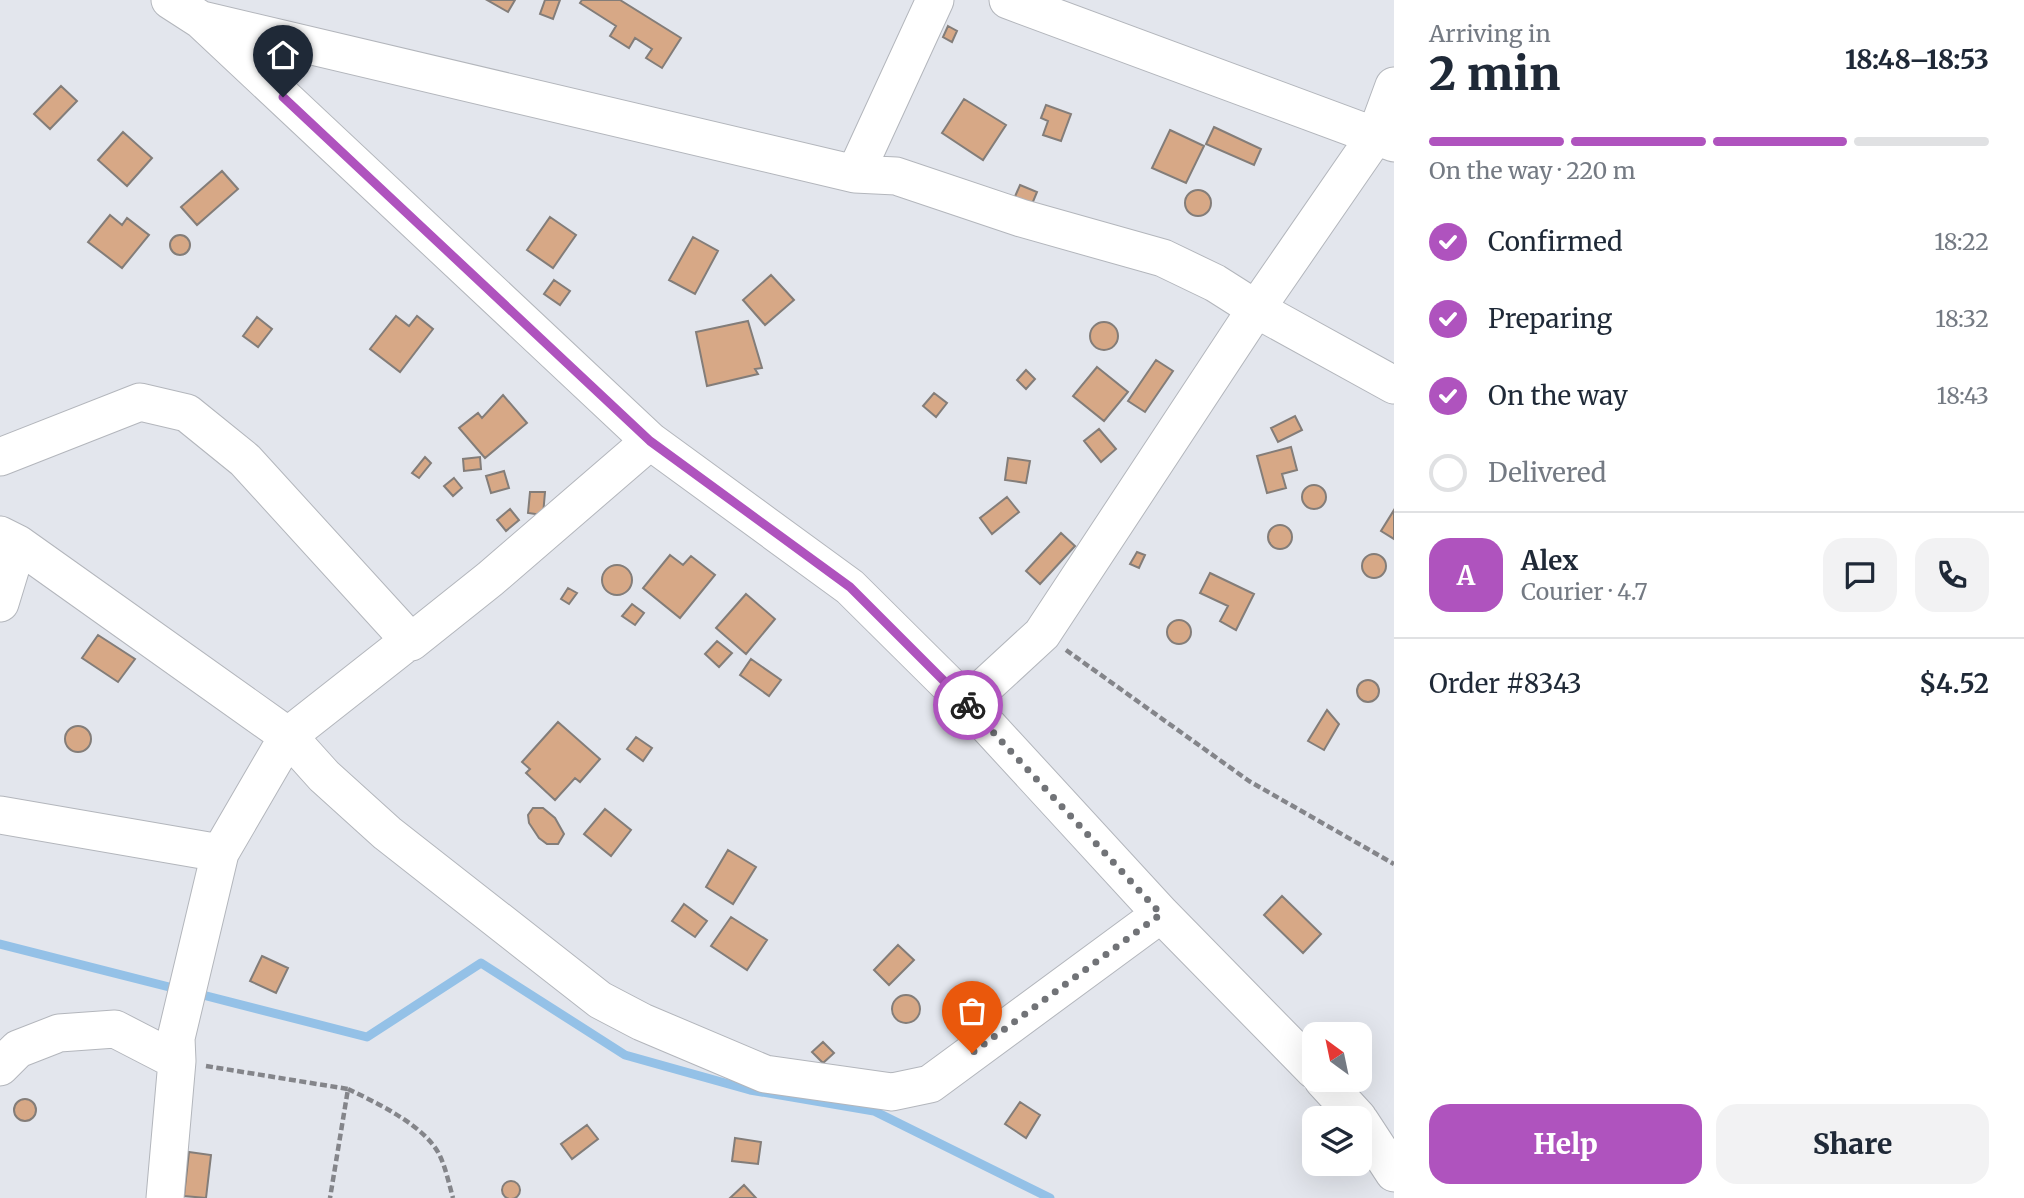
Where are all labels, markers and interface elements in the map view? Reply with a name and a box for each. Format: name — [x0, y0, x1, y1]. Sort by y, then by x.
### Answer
text: Arriving in — [1429, 19, 1551, 48]
pin — [253, 25, 313, 97]
icon: home — [264, 36, 302, 74]
text: 18:48–18:53 — [1845, 43, 1989, 76]
text: 2 min — [1429, 45, 1561, 103]
text: On the way · 220 m — [1429, 156, 1636, 185]
icon: check — [1429, 223, 1467, 261]
text: Confirmed — [1488, 225, 1623, 258]
text: 18:22 — [1934, 227, 1989, 256]
icon: check — [1429, 300, 1467, 338]
text: Preparing — [1488, 302, 1612, 335]
text: 18:32 — [1935, 304, 1989, 333]
icon: check — [1429, 377, 1467, 415]
text: On the way — [1488, 379, 1628, 412]
text: 18:43 — [1937, 381, 1989, 410]
text: Delivered — [1488, 456, 1607, 489]
button: chat — [1823, 538, 1897, 612]
button: phone — [1915, 538, 1989, 612]
text: Alex — [1521, 544, 1578, 577]
text: A — [1457, 559, 1475, 592]
text: Courier · 4.7 — [1521, 577, 1648, 606]
text: Order #8343 — [1429, 667, 1582, 700]
text: $4.52 — [1919, 667, 1989, 700]
courier — [933, 670, 1003, 740]
icon: bike — [949, 686, 987, 724]
pin — [942, 981, 1002, 1053]
icon: bag — [953, 992, 991, 1030]
north arrow — [1302, 1022, 1372, 1092]
map controls — [1302, 1022, 1372, 1176]
button: Help — [1429, 1104, 1702, 1184]
button: Share — [1716, 1104, 1989, 1184]
button: layers — [1302, 1106, 1372, 1176]

